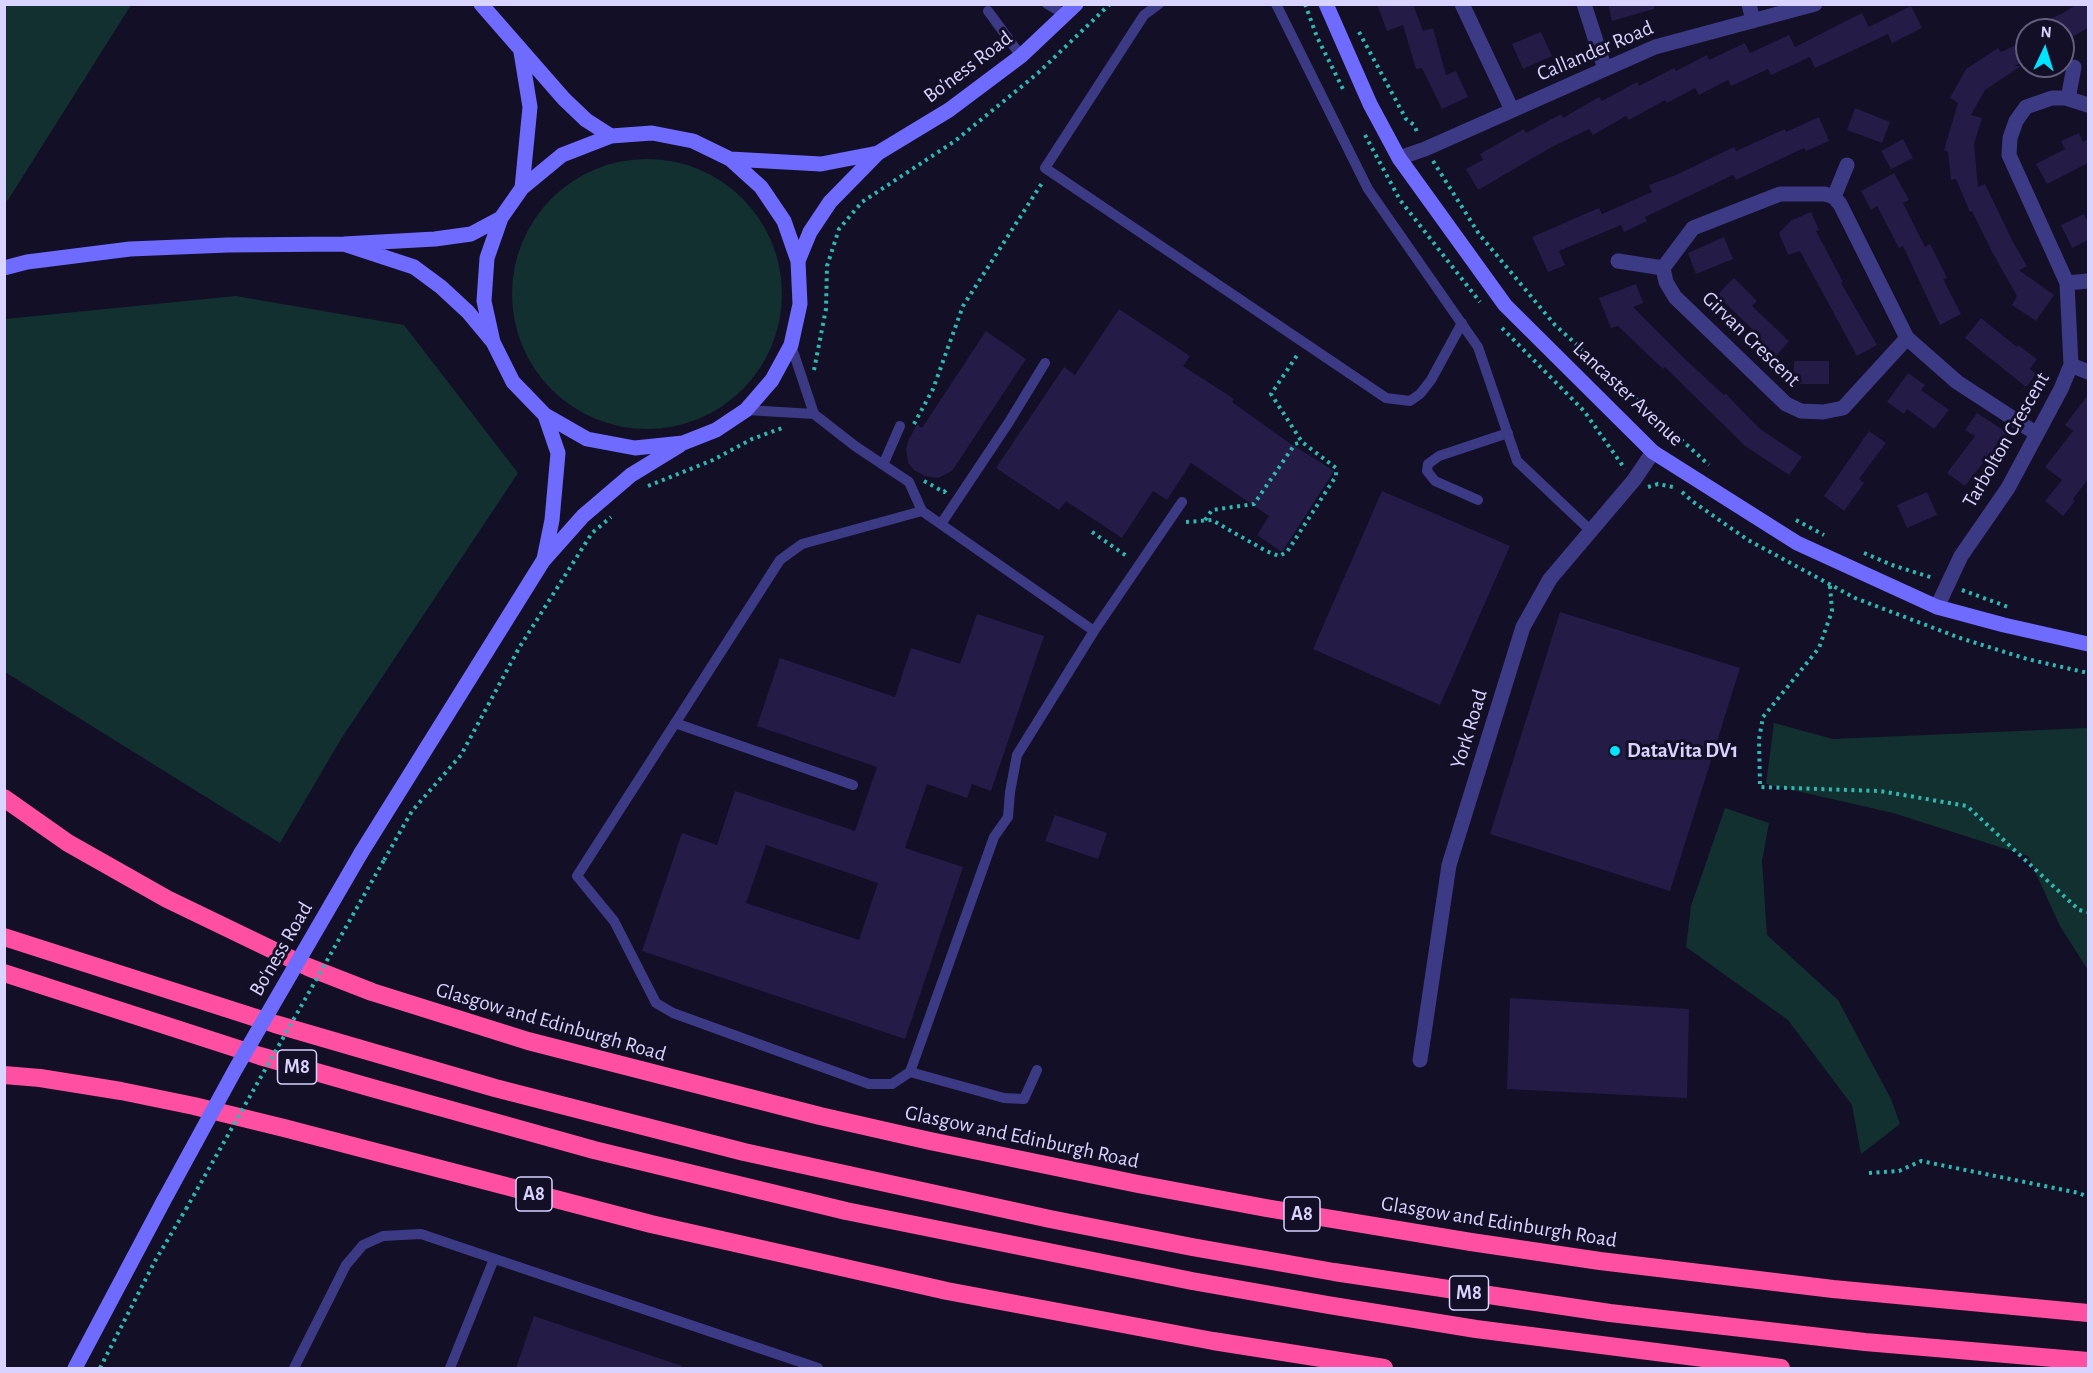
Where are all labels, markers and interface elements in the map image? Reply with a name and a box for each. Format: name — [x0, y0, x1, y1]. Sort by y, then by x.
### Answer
street label: Callander Road — [1533, 15, 1657, 87]
north arrow — [2015, 18, 2075, 78]
text: N — [2040, 24, 2052, 40]
street label: Bo'ness Road — [919, 25, 1017, 109]
street label: Girvan Crescent — [1697, 286, 1805, 392]
street label: Lancaster Avenue — [1567, 336, 1689, 452]
street label: Tarbolton Crescent — [1957, 368, 2055, 512]
street label: York Road — [1445, 686, 1493, 772]
place label: DataVita DV1 — [1627, 738, 1738, 764]
marker: DataVita DV1 — [1608, 744, 1622, 758]
street label: Bo'ness Road — [244, 897, 318, 1001]
street label: Glasgow and Edinburgh Road — [433, 977, 669, 1067]
road number: M8 — [278, 1050, 316, 1084]
street label: Glasgow and Edinburgh Road — [903, 1100, 1141, 1174]
road number: A8 — [516, 1177, 552, 1211]
street label: Glasgow and Edinburgh Road — [1379, 1191, 1619, 1253]
road number: A8 — [1284, 1197, 1320, 1231]
road number: M8 — [1450, 1276, 1488, 1310]

